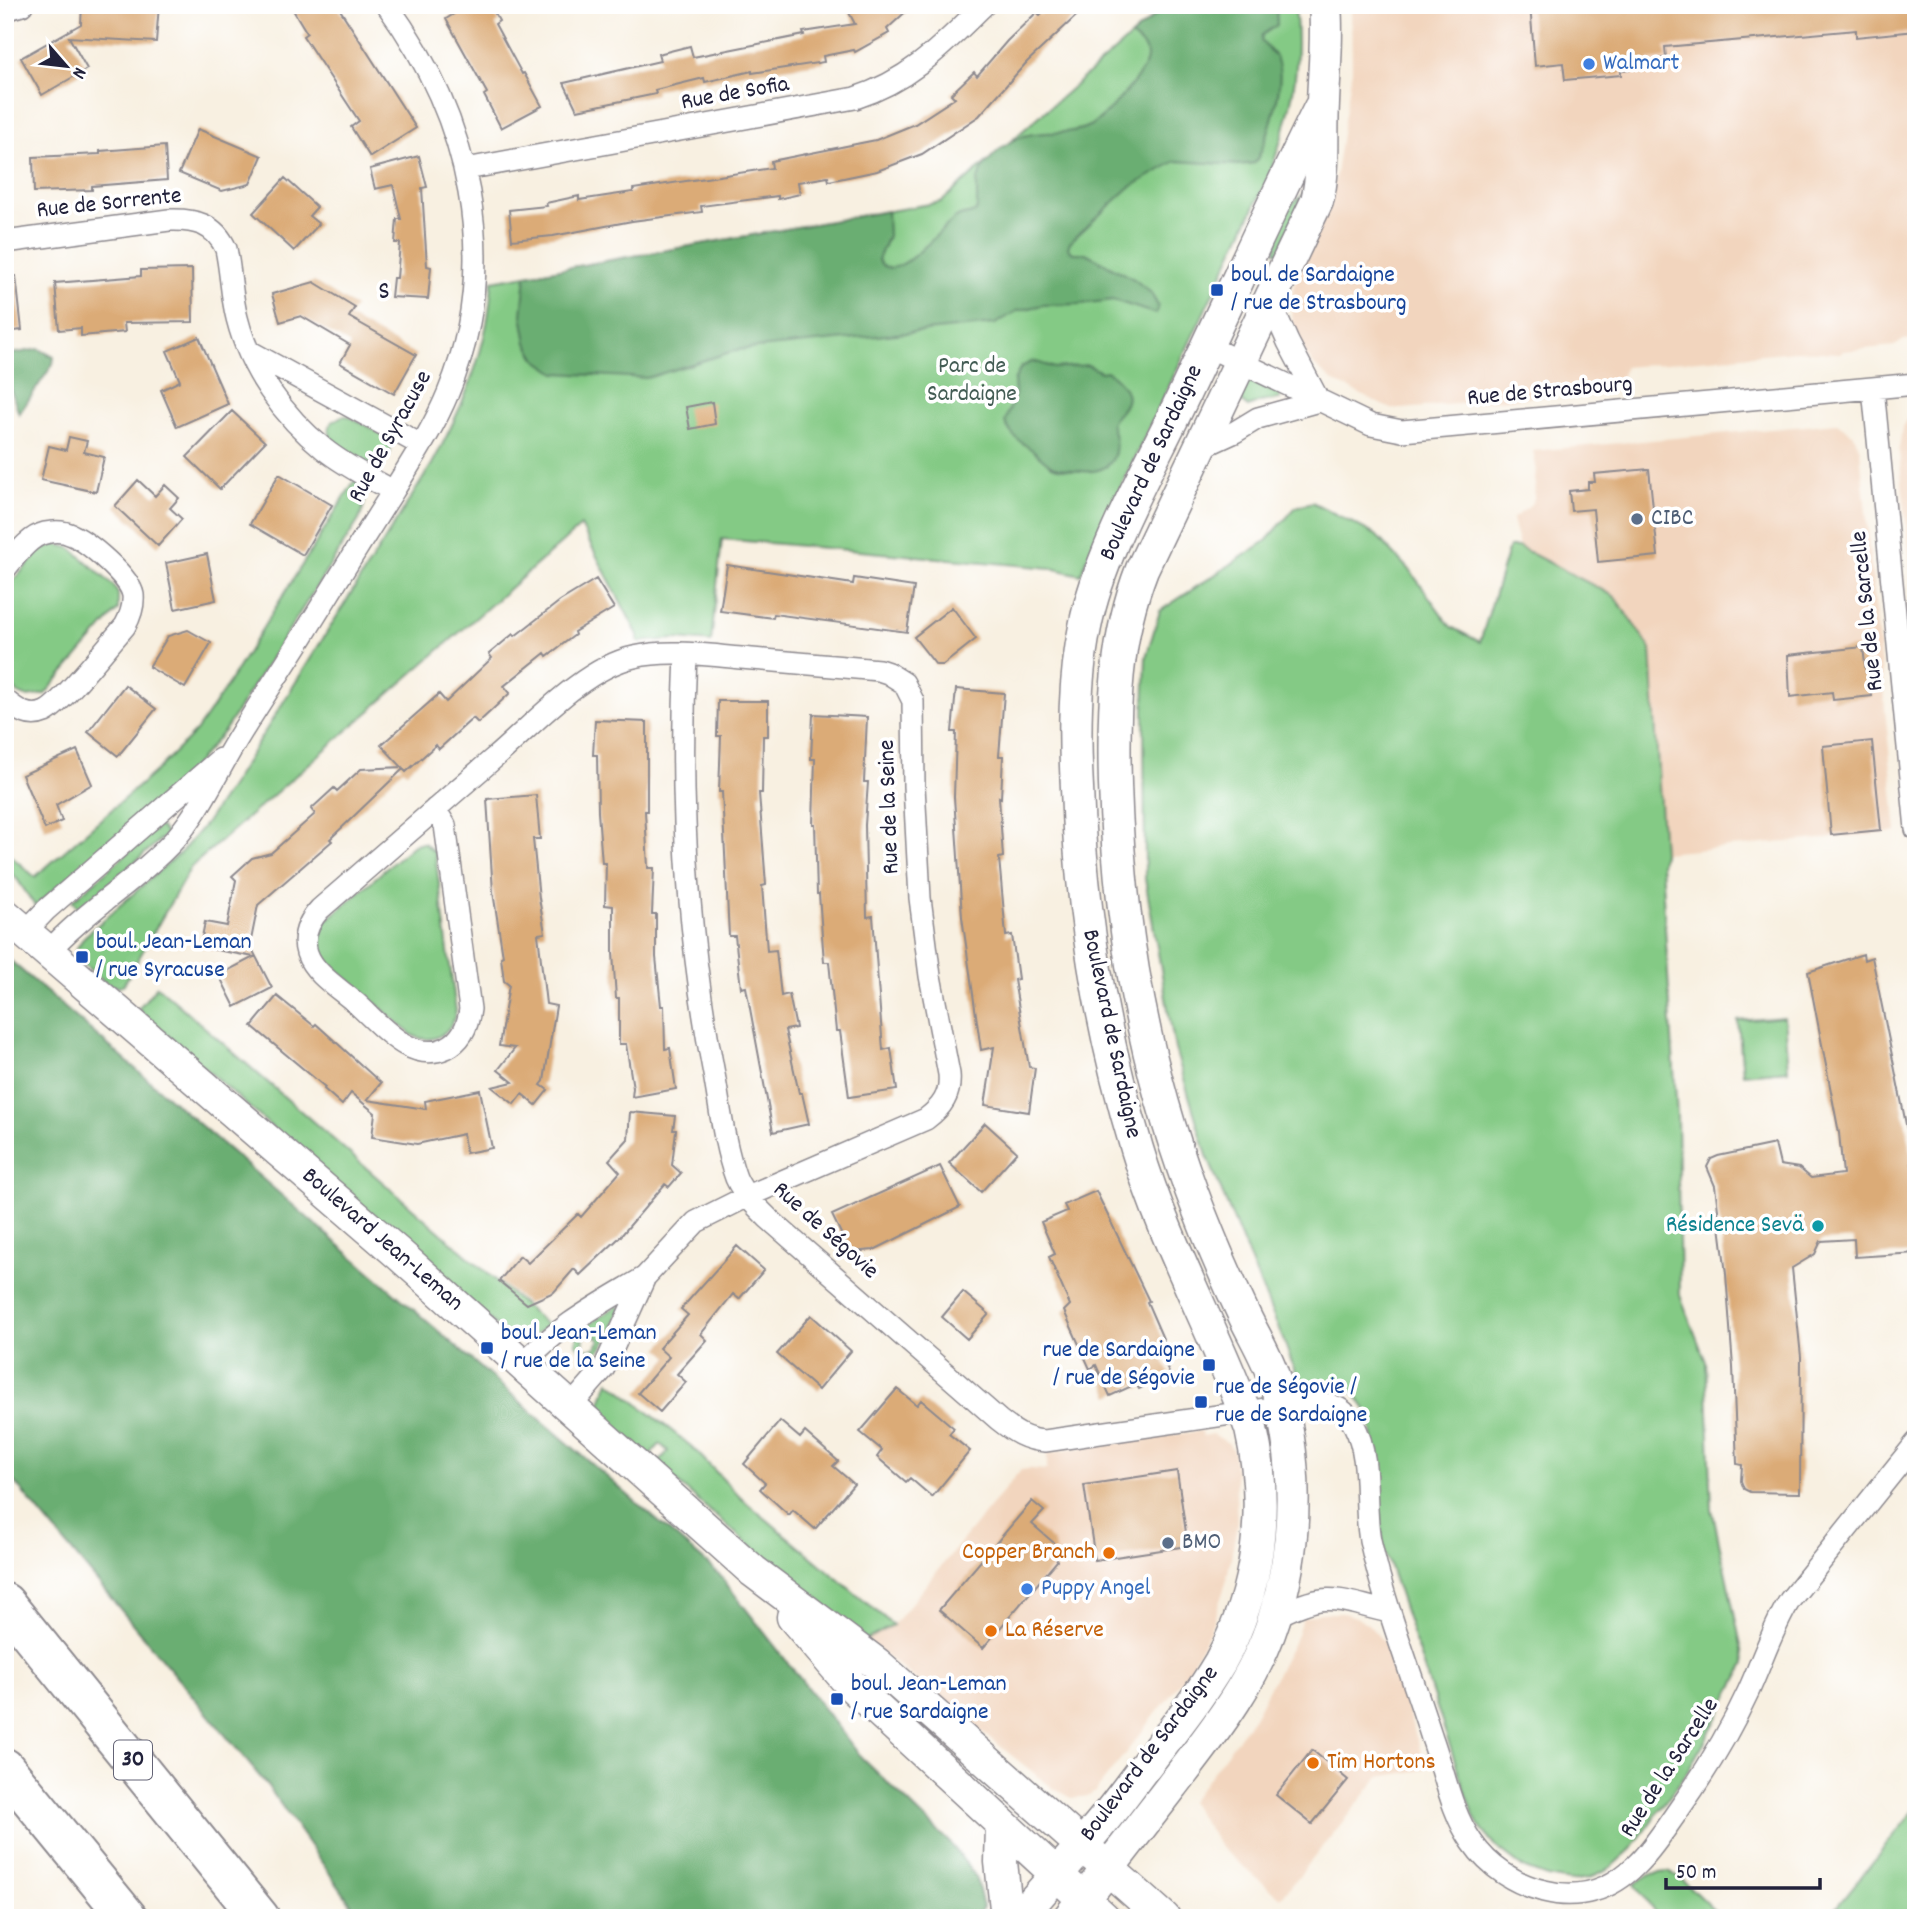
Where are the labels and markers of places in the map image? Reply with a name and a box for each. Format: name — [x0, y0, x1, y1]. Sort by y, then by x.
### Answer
place label: Walmart — [1603, 47, 1679, 81]
marker: Walmart — [1581, 56, 1597, 72]
place label: boul. de Sardaigne / rue de Strasbourg — [1231, 259, 1407, 321]
marker: boul. de Sardaigne / rue de Strasbourg — [1209, 282, 1225, 298]
place label: CIBC — [1651, 502, 1694, 536]
marker: CIBC — [1629, 511, 1645, 527]
place label: boul. Jean-Leman / rue Syracuse — [96, 926, 252, 988]
marker: boul. Jean-Leman / rue Syracuse — [74, 949, 90, 965]
place label: Résidence Sevä — [1666, 1209, 1804, 1243]
marker: Résidence Sevä — [1810, 1218, 1826, 1234]
place label: boul. Jean-Leman / rue de la Seine — [501, 1317, 657, 1379]
place label: rue de Sardaigne / rue de Ségovie — [1043, 1334, 1195, 1396]
marker: boul. Jean-Leman / rue de la Seine — [479, 1340, 495, 1356]
marker: rue de Sardaigne / rue de Ségovie — [1201, 1357, 1217, 1373]
place label: rue de Ségovie / rue de Sardaigne — [1215, 1371, 1367, 1433]
marker: rue de Ségovie / rue de Sardaigne — [1193, 1394, 1209, 1410]
place label: BMO — [1182, 1526, 1221, 1560]
marker: BMO — [1160, 1535, 1176, 1551]
place label: Copper Branch — [962, 1536, 1095, 1570]
marker: Copper Branch — [1101, 1545, 1117, 1561]
place label: Puppy Angel — [1041, 1572, 1151, 1606]
marker: Puppy Angel — [1019, 1581, 1035, 1597]
place label: La Réserve — [1005, 1614, 1104, 1648]
marker: La Réserve — [983, 1623, 999, 1639]
place label: boul. Jean-Leman / rue Sardaigne — [851, 1668, 1007, 1730]
marker: boul. Jean-Leman / rue Sardaigne — [829, 1691, 845, 1707]
place label: Tim Hortons — [1327, 1746, 1436, 1780]
marker: Tim Hortons — [1305, 1755, 1321, 1771]

